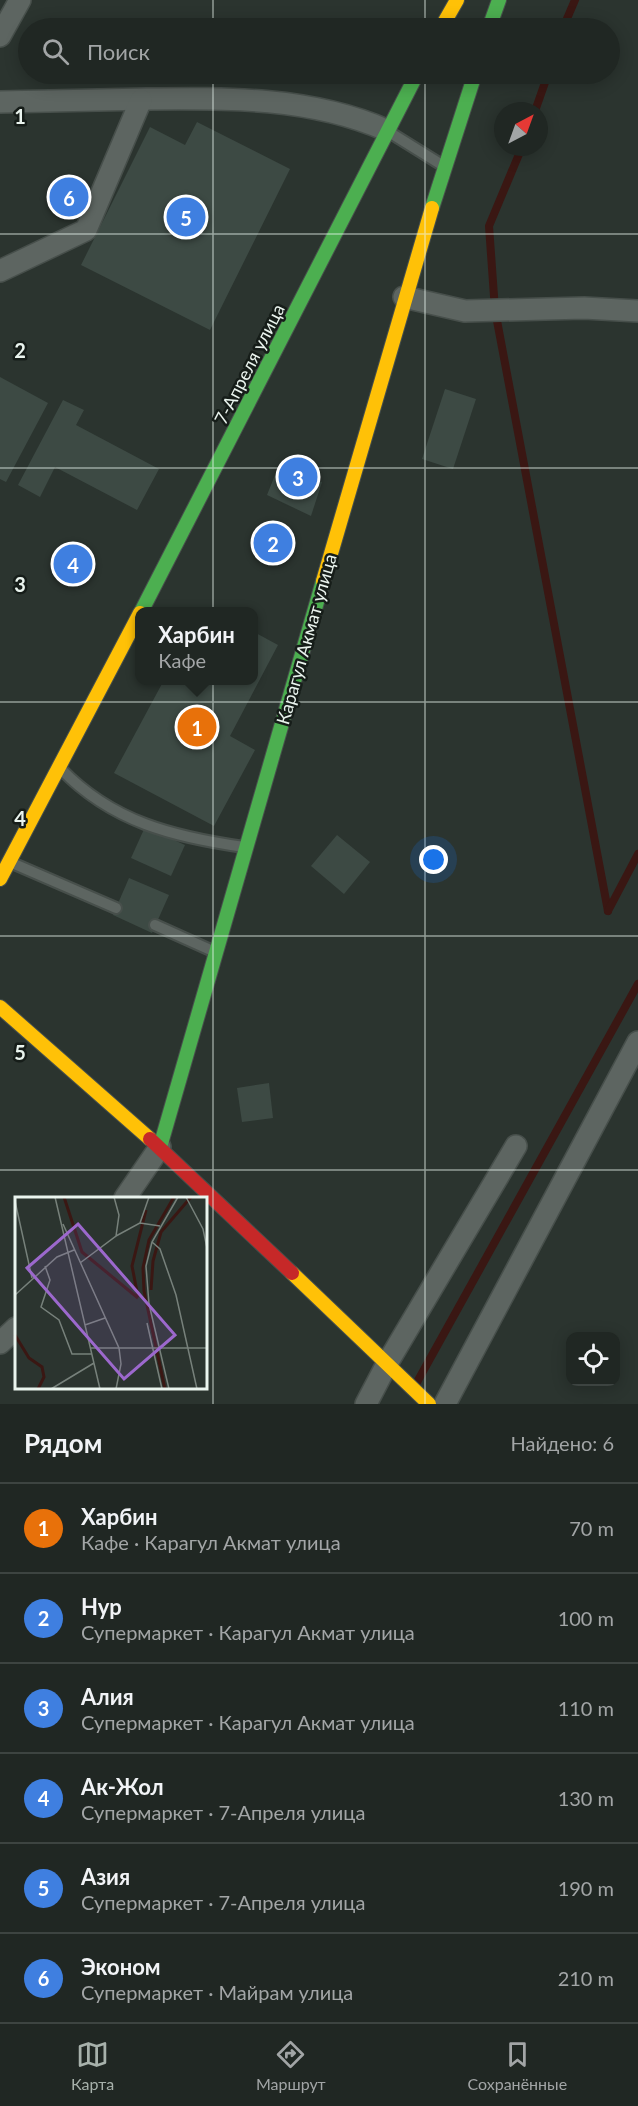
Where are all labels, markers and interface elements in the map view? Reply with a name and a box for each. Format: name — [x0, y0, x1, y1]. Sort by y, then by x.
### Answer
search box — [18, 18, 620, 84]
icon: search — [39, 35, 72, 68]
text: Поиск — [87, 38, 150, 65]
north arrow — [494, 102, 548, 156]
text: 1 — [14, 104, 26, 128]
pin: 6 — [50, 174, 88, 220]
pin: 5 — [166, 194, 206, 240]
street label: 7-Апреля улица — [209, 300, 289, 428]
text: 2 — [14, 338, 26, 362]
pin: 3 — [278, 454, 318, 500]
pin: 2 — [254, 520, 292, 566]
pin: 4 — [54, 542, 92, 586]
street label: Карагул Акмат улица — [271, 551, 341, 727]
text: 3 — [14, 572, 26, 596]
popup — [135, 607, 258, 685]
text: Харбин — [158, 621, 235, 648]
text: Кафе — [158, 648, 206, 672]
pin: 1 — [178, 704, 216, 750]
text: 4 — [14, 806, 26, 830]
your location — [419, 845, 448, 874]
text: 5 — [14, 1040, 26, 1064]
inset map — [15, 1197, 207, 1389]
map controls — [566, 1332, 620, 1386]
button: locate — [566, 1332, 620, 1386]
text: Рядом — [24, 1427, 102, 1459]
text: Найдено: 6 — [511, 1431, 614, 1455]
text: Харбин — [81, 1503, 158, 1530]
text: 1 — [38, 1516, 49, 1540]
text: 70 m — [569, 1516, 614, 1540]
text: Кафе · Карагул Акмат улица — [81, 1530, 341, 1554]
text: Нур — [81, 1593, 122, 1620]
text: 2 — [38, 1606, 49, 1630]
text: 100 m — [558, 1606, 614, 1630]
text: Супермаркет · Карагул Акмат улица — [81, 1620, 415, 1644]
text: Алия — [81, 1683, 134, 1710]
text: 3 — [38, 1696, 49, 1720]
text: 110 m — [558, 1696, 614, 1720]
text: Супермаркет · Карагул Акмат улица — [81, 1710, 415, 1734]
text: Ак-Жол — [81, 1773, 164, 1800]
text: 4 — [38, 1786, 49, 1810]
text: 130 m — [558, 1786, 614, 1810]
text: Супермаркет · 7-Апреля улица — [81, 1800, 365, 1824]
text: Азия — [81, 1863, 130, 1890]
text: 5 — [38, 1876, 49, 1900]
text: 190 m — [558, 1876, 614, 1900]
text: Супермаркет · 7-Апреля улица — [81, 1890, 365, 1914]
text: Эконом — [81, 1953, 161, 1980]
text: 6 — [38, 1966, 49, 1990]
text: 210 m — [558, 1966, 614, 1990]
text: Супермаркет · Майрам улица — [81, 1980, 353, 2004]
tab: Карта — [71, 2038, 114, 2093]
tab: Маршрут — [256, 2038, 326, 2093]
tab: Сохранённые — [468, 2038, 567, 2093]

